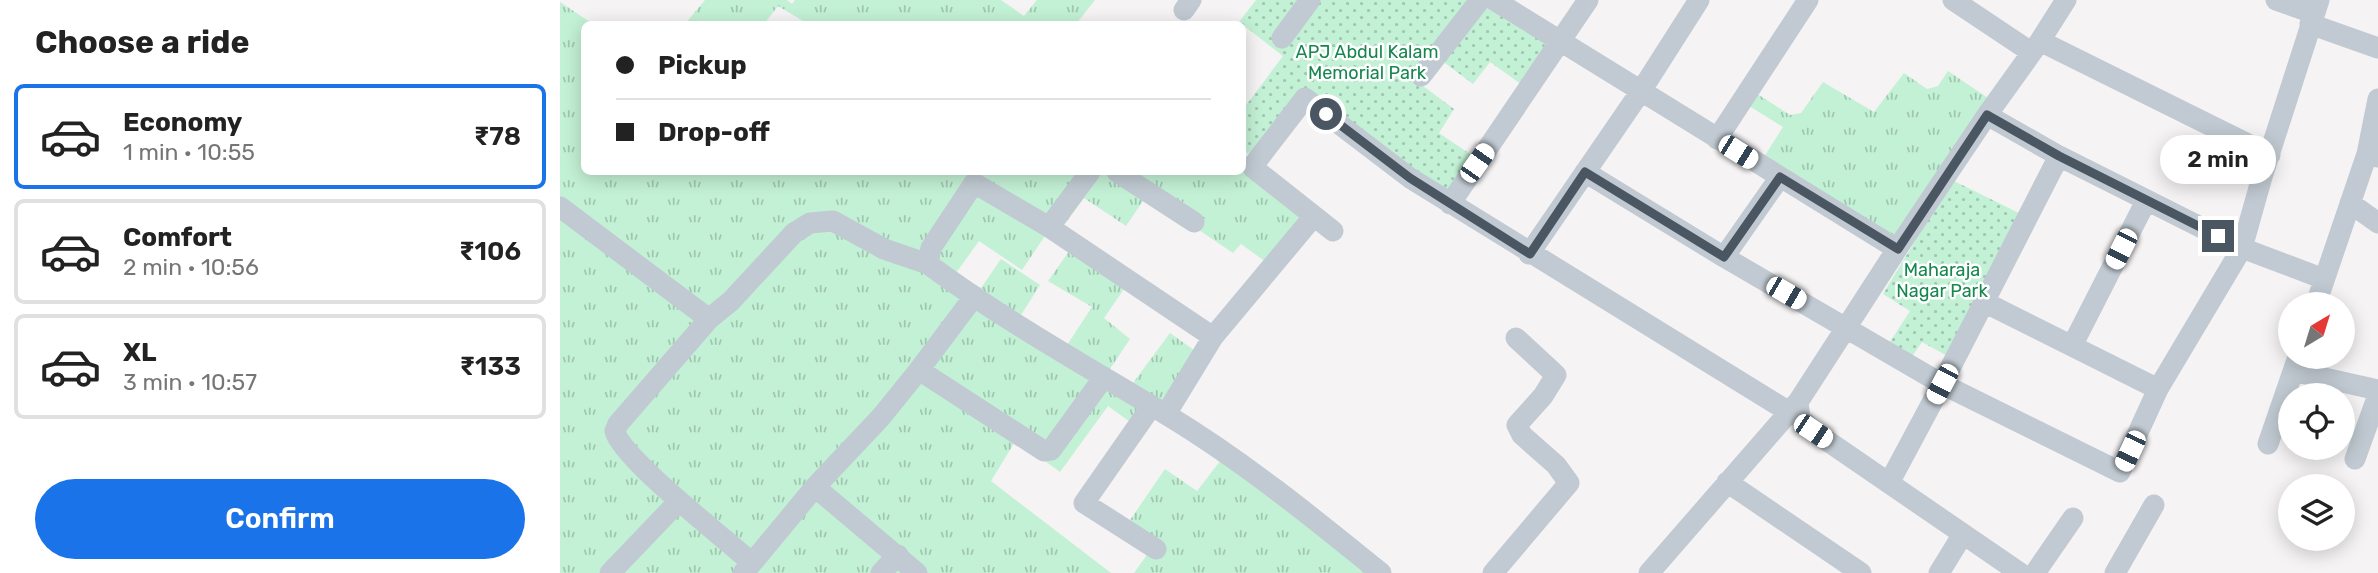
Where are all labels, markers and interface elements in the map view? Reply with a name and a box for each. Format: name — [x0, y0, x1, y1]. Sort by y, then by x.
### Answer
text: Choose a ride — [35, 23, 249, 61]
park label: APJ Abdul Kalam Memorial Park — [1296, 41, 1438, 84]
text: Pickup — [658, 50, 747, 81]
route start — [1310, 98, 1342, 130]
icon: car — [39, 105, 102, 168]
text: Economy — [123, 107, 242, 138]
text: Drop-off — [658, 117, 770, 148]
text: ₹78 — [474, 121, 521, 152]
car — [1715, 132, 1762, 172]
callout: 2 min — [2160, 134, 2276, 184]
text: 1 min · 10:55 — [123, 138, 255, 166]
car — [1457, 140, 1498, 186]
text: 2 min — [2187, 145, 2249, 173]
icon: car — [39, 220, 102, 283]
route end — [2202, 220, 2234, 252]
text: Comfort — [123, 222, 232, 253]
car — [2103, 226, 2140, 272]
text: ₹106 — [459, 236, 521, 267]
text: 2 min · 10:56 — [123, 253, 259, 281]
park label: Maharaja Nagar Park — [1896, 259, 1988, 302]
car — [1763, 273, 1810, 313]
north arrow — [2278, 292, 2356, 369]
map controls — [2278, 292, 2355, 551]
icon: car — [39, 335, 102, 398]
text: XL — [123, 337, 156, 368]
text: ₹133 — [460, 351, 521, 382]
car — [1923, 361, 1962, 407]
text: 3 min · 10:57 — [123, 368, 257, 396]
button: locate — [2278, 383, 2355, 460]
car — [1790, 411, 1837, 451]
car — [2112, 428, 2149, 474]
button: layers — [2278, 474, 2355, 551]
button: Confirm — [35, 479, 525, 559]

